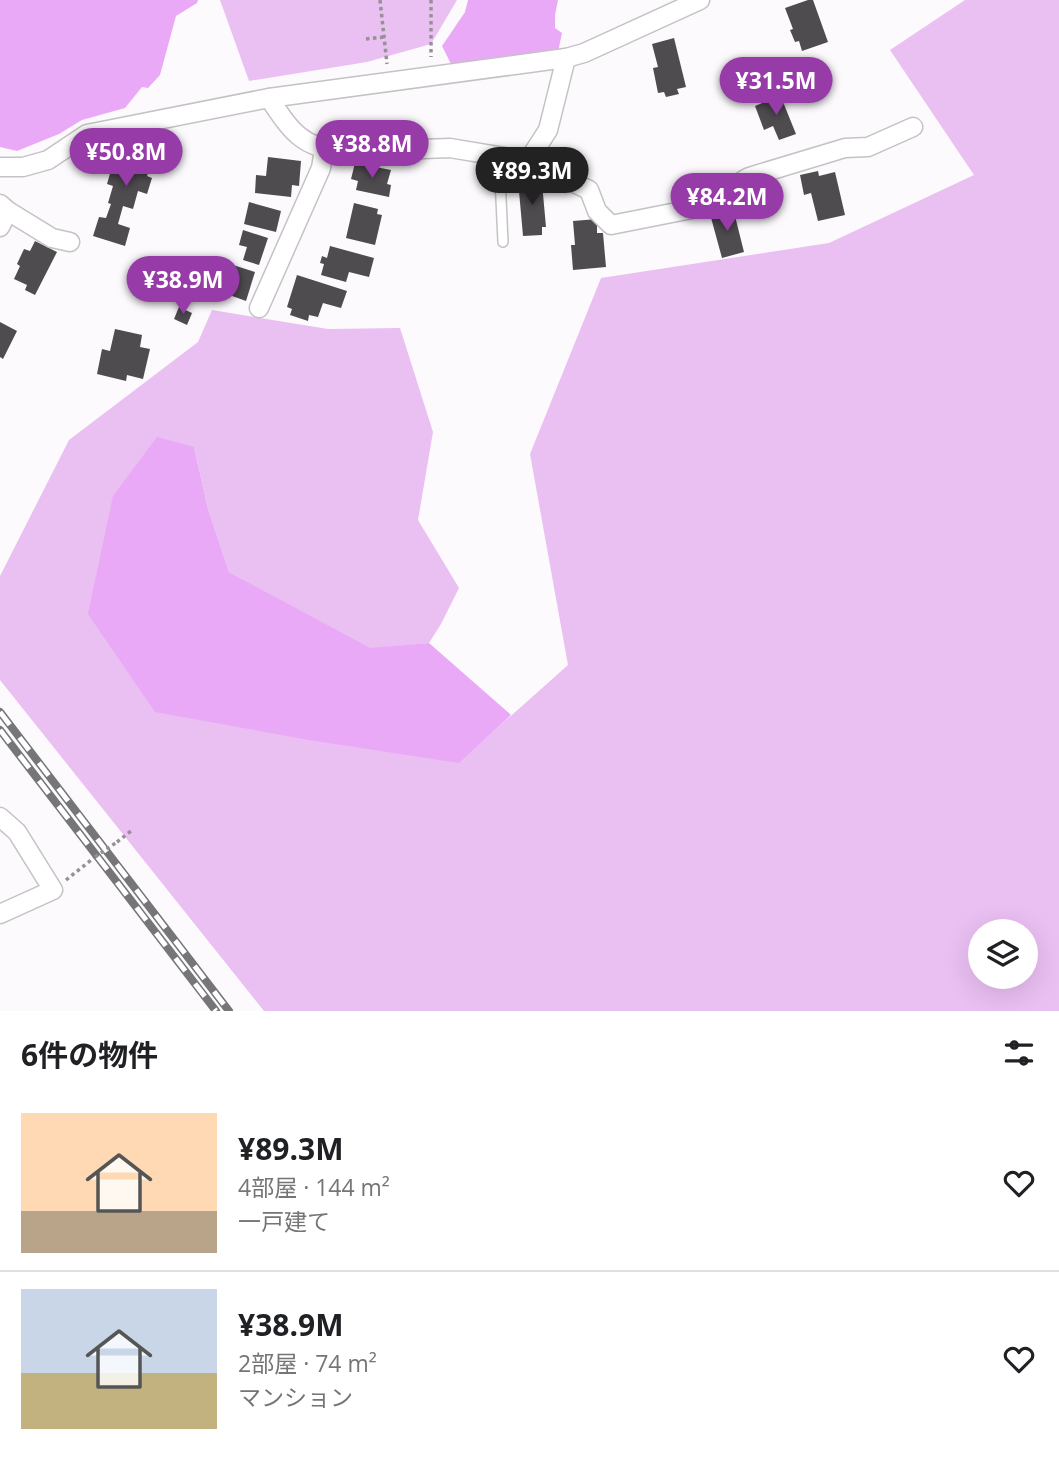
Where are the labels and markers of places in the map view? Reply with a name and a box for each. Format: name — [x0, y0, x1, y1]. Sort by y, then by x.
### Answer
pin: ¥31.5M — [719, 58, 833, 117]
pin: ¥38.8M — [315, 120, 429, 180]
pin: ¥50.8M — [69, 128, 183, 188]
pin: ¥89.3M — [475, 148, 589, 207]
pin: ¥84.2M — [670, 174, 784, 233]
pin: ¥38.9M — [126, 256, 240, 316]

